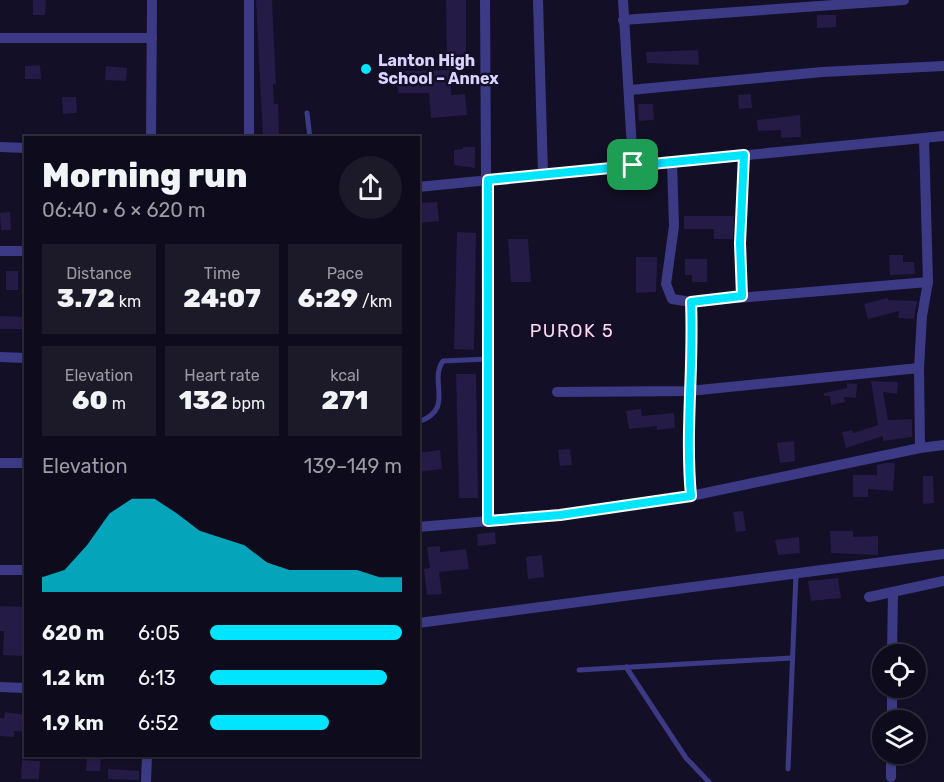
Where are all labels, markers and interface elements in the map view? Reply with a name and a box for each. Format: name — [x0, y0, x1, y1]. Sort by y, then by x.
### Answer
place label: Lanton High School – Annex — [378, 51, 499, 88]
marker: Lanton High School – Annex — [359, 62, 373, 76]
pin — [607, 139, 658, 190]
icon: arrive — [616, 148, 649, 181]
text: Morning run — [42, 156, 247, 195]
button: share — [339, 156, 402, 219]
text: 06:40 · 6 × 620 m — [42, 198, 206, 222]
text: Distance — [66, 264, 132, 283]
text: Time — [204, 264, 240, 283]
text: Pace — [327, 264, 363, 283]
text: 3.72 — [57, 283, 115, 314]
text: 24:07 — [183, 283, 261, 314]
text: 6:29 — [298, 283, 358, 314]
text: km — [115, 292, 141, 311]
text: /km — [358, 292, 392, 311]
district label: PUROK 5 — [530, 320, 614, 342]
text: Elevation — [65, 366, 133, 385]
text: Heart rate — [184, 366, 260, 385]
text: kcal — [330, 366, 360, 385]
text: 60 — [72, 385, 108, 416]
text: 132 — [179, 385, 228, 416]
text: 271 — [322, 385, 368, 416]
text: m — [108, 394, 126, 413]
text: bpm — [228, 394, 265, 413]
text: Elevation — [42, 454, 128, 478]
text: 139–149 m — [304, 454, 402, 478]
text: 620 m — [42, 621, 104, 645]
text: 6:05 — [138, 621, 180, 645]
map controls — [872, 644, 926, 764]
button: locate — [872, 644, 926, 698]
text: 1.2 km — [42, 666, 105, 690]
text: 6:13 — [138, 666, 176, 690]
button: layers — [872, 710, 926, 764]
text: 1.9 km — [42, 711, 104, 735]
text: 6:52 — [138, 711, 179, 735]

